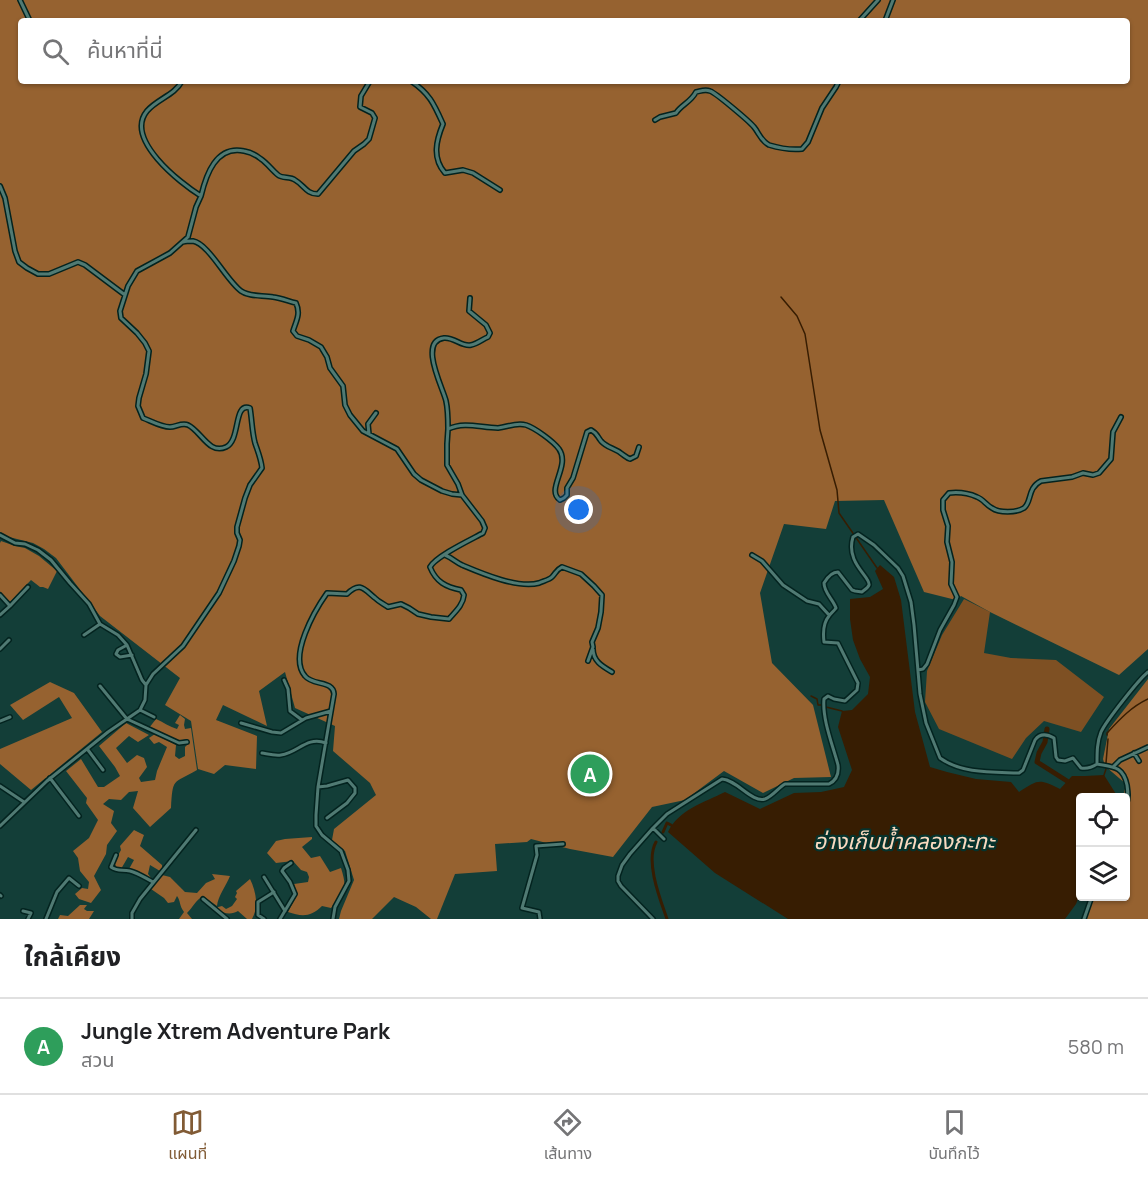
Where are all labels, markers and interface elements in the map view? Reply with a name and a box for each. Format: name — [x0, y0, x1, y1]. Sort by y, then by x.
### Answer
search box — [18, 18, 1130, 84]
icon: search — [39, 35, 72, 68]
text: ค้นหาที่นี่ — [87, 35, 163, 65]
your location — [564, 495, 593, 524]
pin: A — [570, 752, 610, 796]
map controls — [1076, 793, 1130, 901]
button: locate — [1076, 793, 1130, 847]
water label: อ่างเก็บน้ำคลองกะทะ — [814, 826, 996, 856]
button: layers — [1076, 847, 1130, 901]
text: ใกล้เคียง — [24, 938, 121, 974]
text: Jungle Xtrem Adventure Park — [81, 1016, 390, 1046]
text: A — [37, 1033, 50, 1060]
text: 580 m — [1068, 1033, 1124, 1060]
text: สวน — [81, 1046, 115, 1073]
tab: แผนที่ — [168, 1106, 207, 1166]
tab: เส้นทาง — [544, 1106, 592, 1166]
tab: บันทึกไว้ — [928, 1106, 980, 1166]

